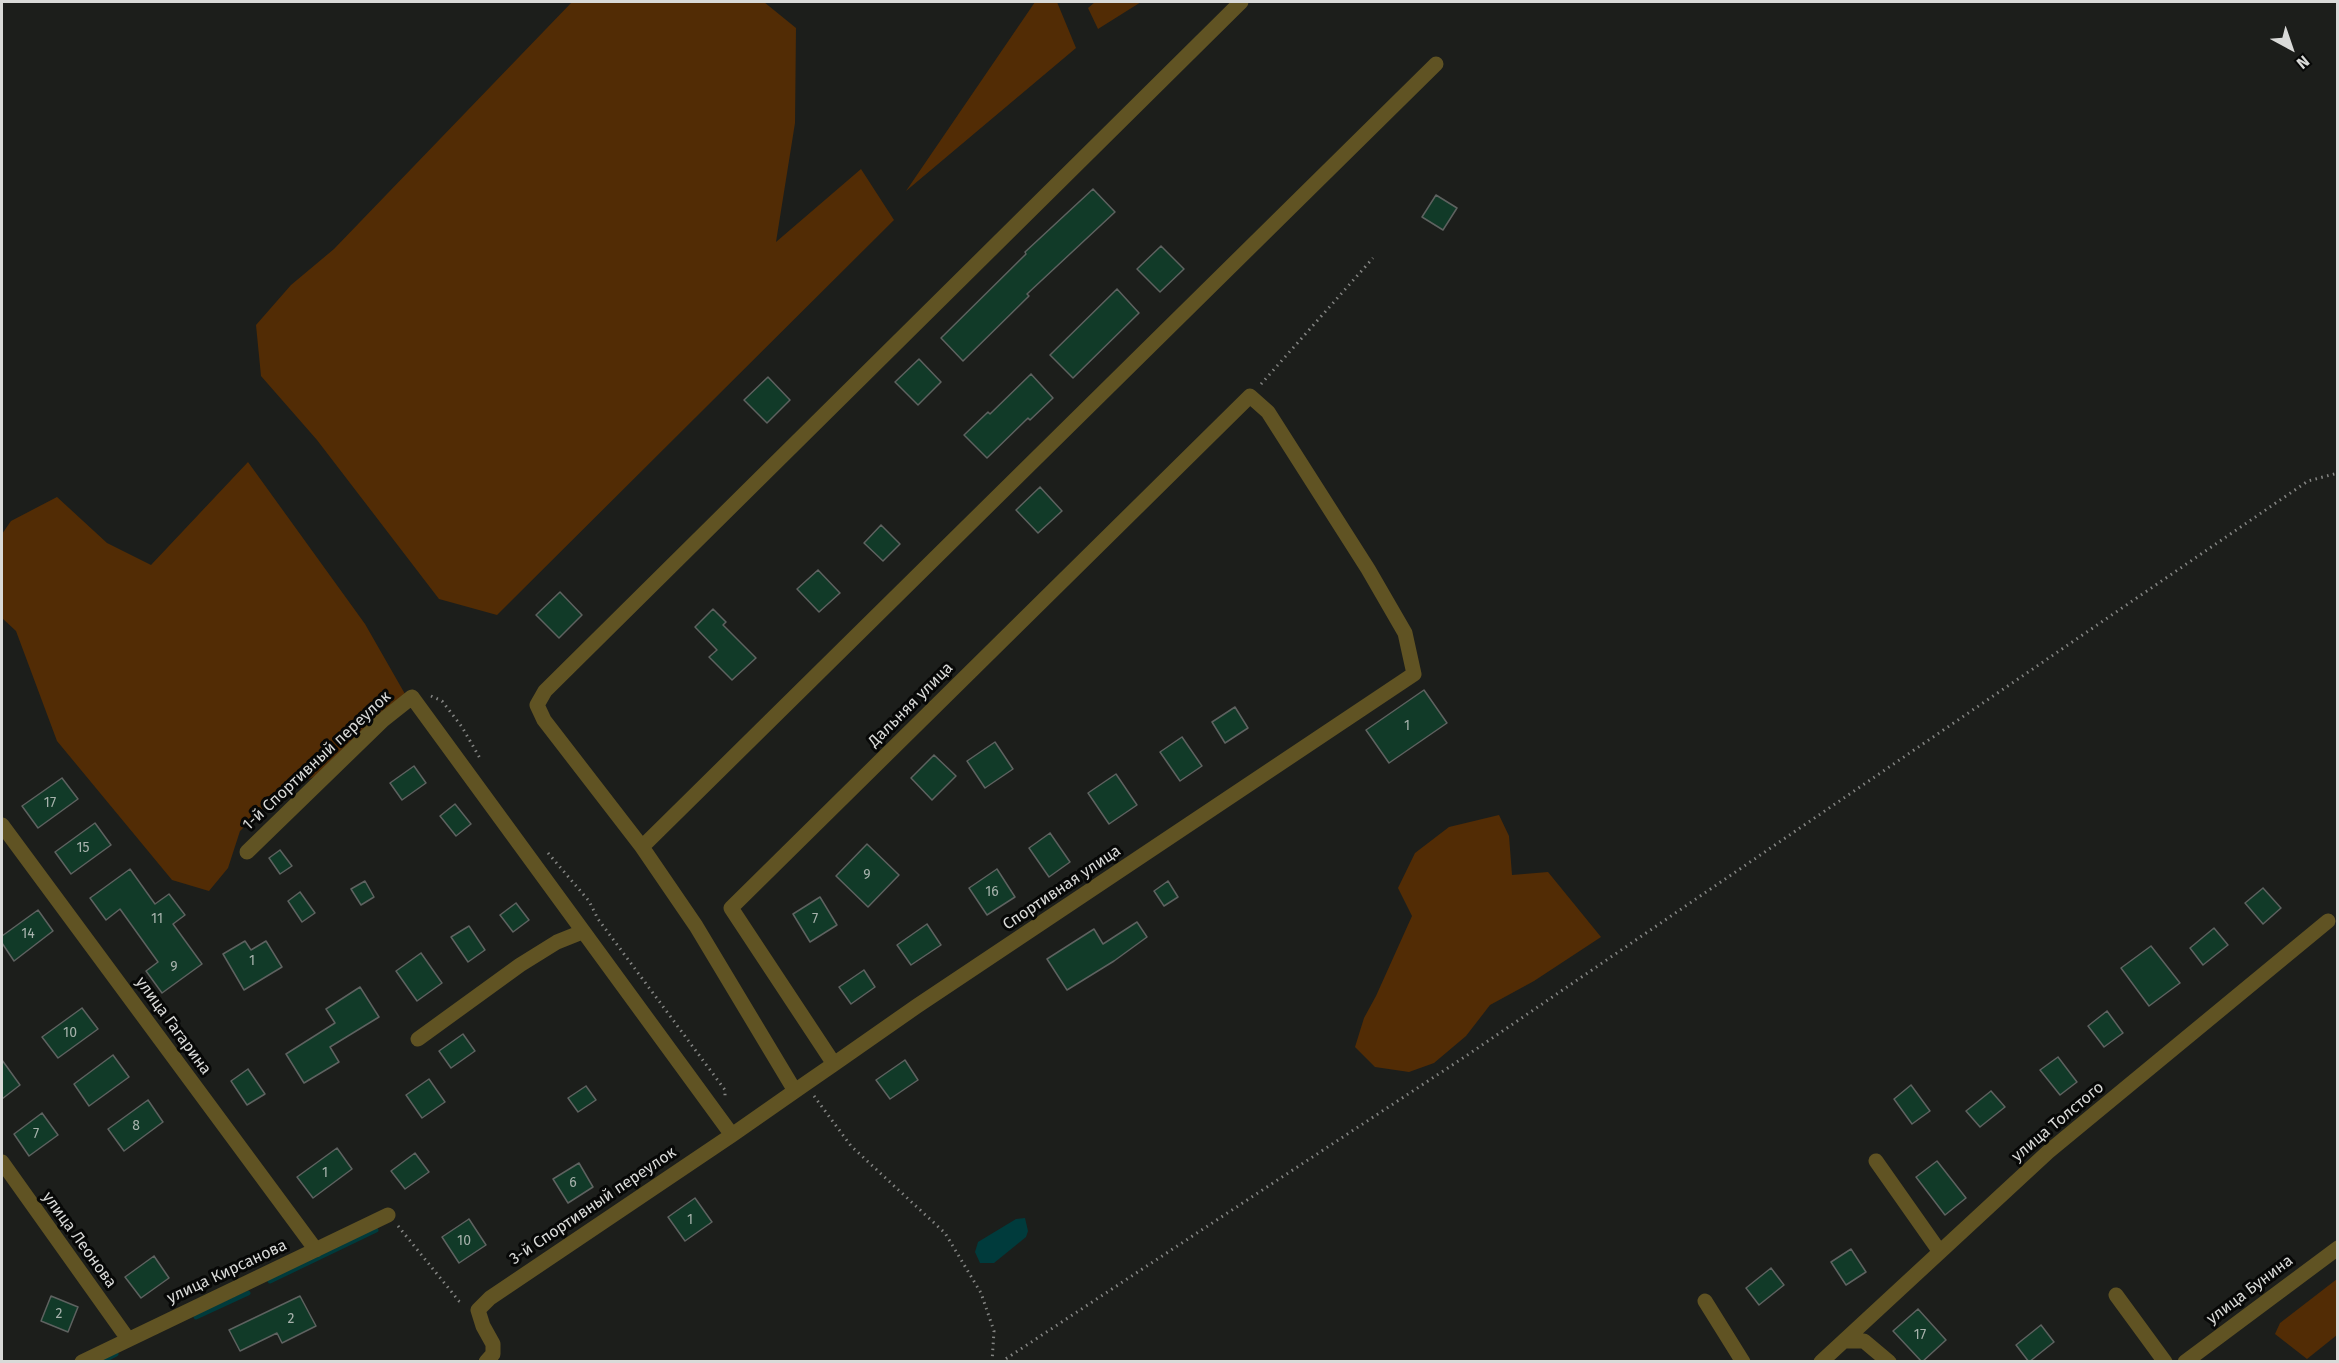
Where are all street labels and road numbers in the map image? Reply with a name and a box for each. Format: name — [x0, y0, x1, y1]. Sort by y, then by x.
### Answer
street label: Дальняя улица — [865, 659, 957, 751]
street label: 1-й Спортивный переулок — [239, 687, 395, 835]
street label: Спортивная улица — [999, 841, 1125, 935]
street label: улица Гагарина — [131, 973, 215, 1079]
street label: улица Толстого — [2008, 1078, 2108, 1166]
street label: 3-й Спортивный переулок — [506, 1143, 680, 1269]
street label: улица Леонова — [38, 1188, 120, 1292]
street label: улица Кирсанова — [164, 1236, 290, 1308]
street label: улица Бунина — [2203, 1251, 2297, 1329]

